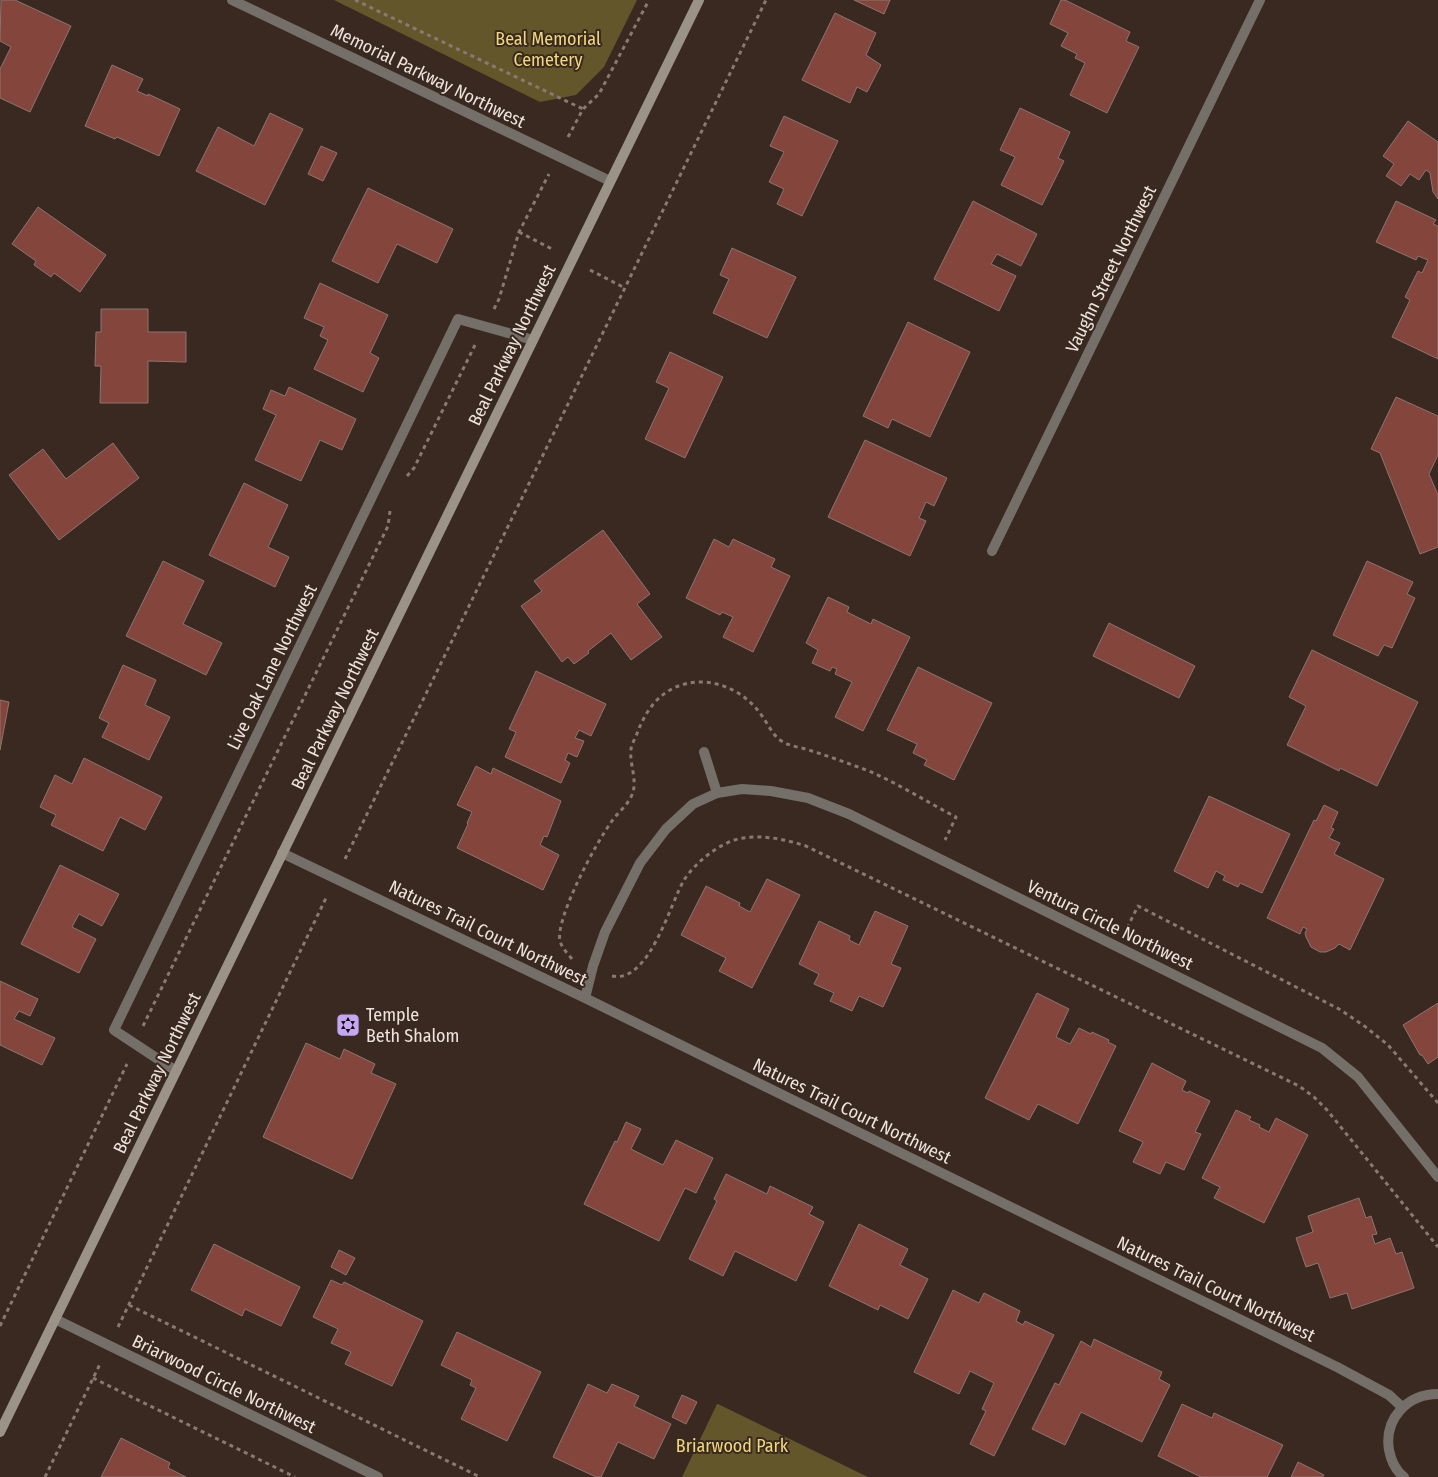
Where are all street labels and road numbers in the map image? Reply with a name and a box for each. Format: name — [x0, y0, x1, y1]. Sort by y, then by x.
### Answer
street label: Memorial Parkway Northwest — [327, 19, 529, 133]
street label: Vaughn Street Northwest — [1061, 182, 1161, 356]
street label: Beal Parkway Northwest — [463, 261, 561, 429]
street label: Live Oak Lane Northwest — [222, 580, 322, 753]
street label: Beal Parkway Northwest — [286, 625, 384, 793]
street label: Natures Trail Court Northwest — [385, 875, 591, 991]
street label: Ventura Circle Northwest — [1023, 875, 1197, 975]
street label: Beal Parkway Northwest — [108, 989, 206, 1157]
street label: Natures Trail Court Northwest — [749, 1053, 955, 1169]
street label: Natures Trail Court Northwest — [1113, 1231, 1319, 1347]
street label: Briarwood Circle Northwest — [129, 1330, 320, 1438]

